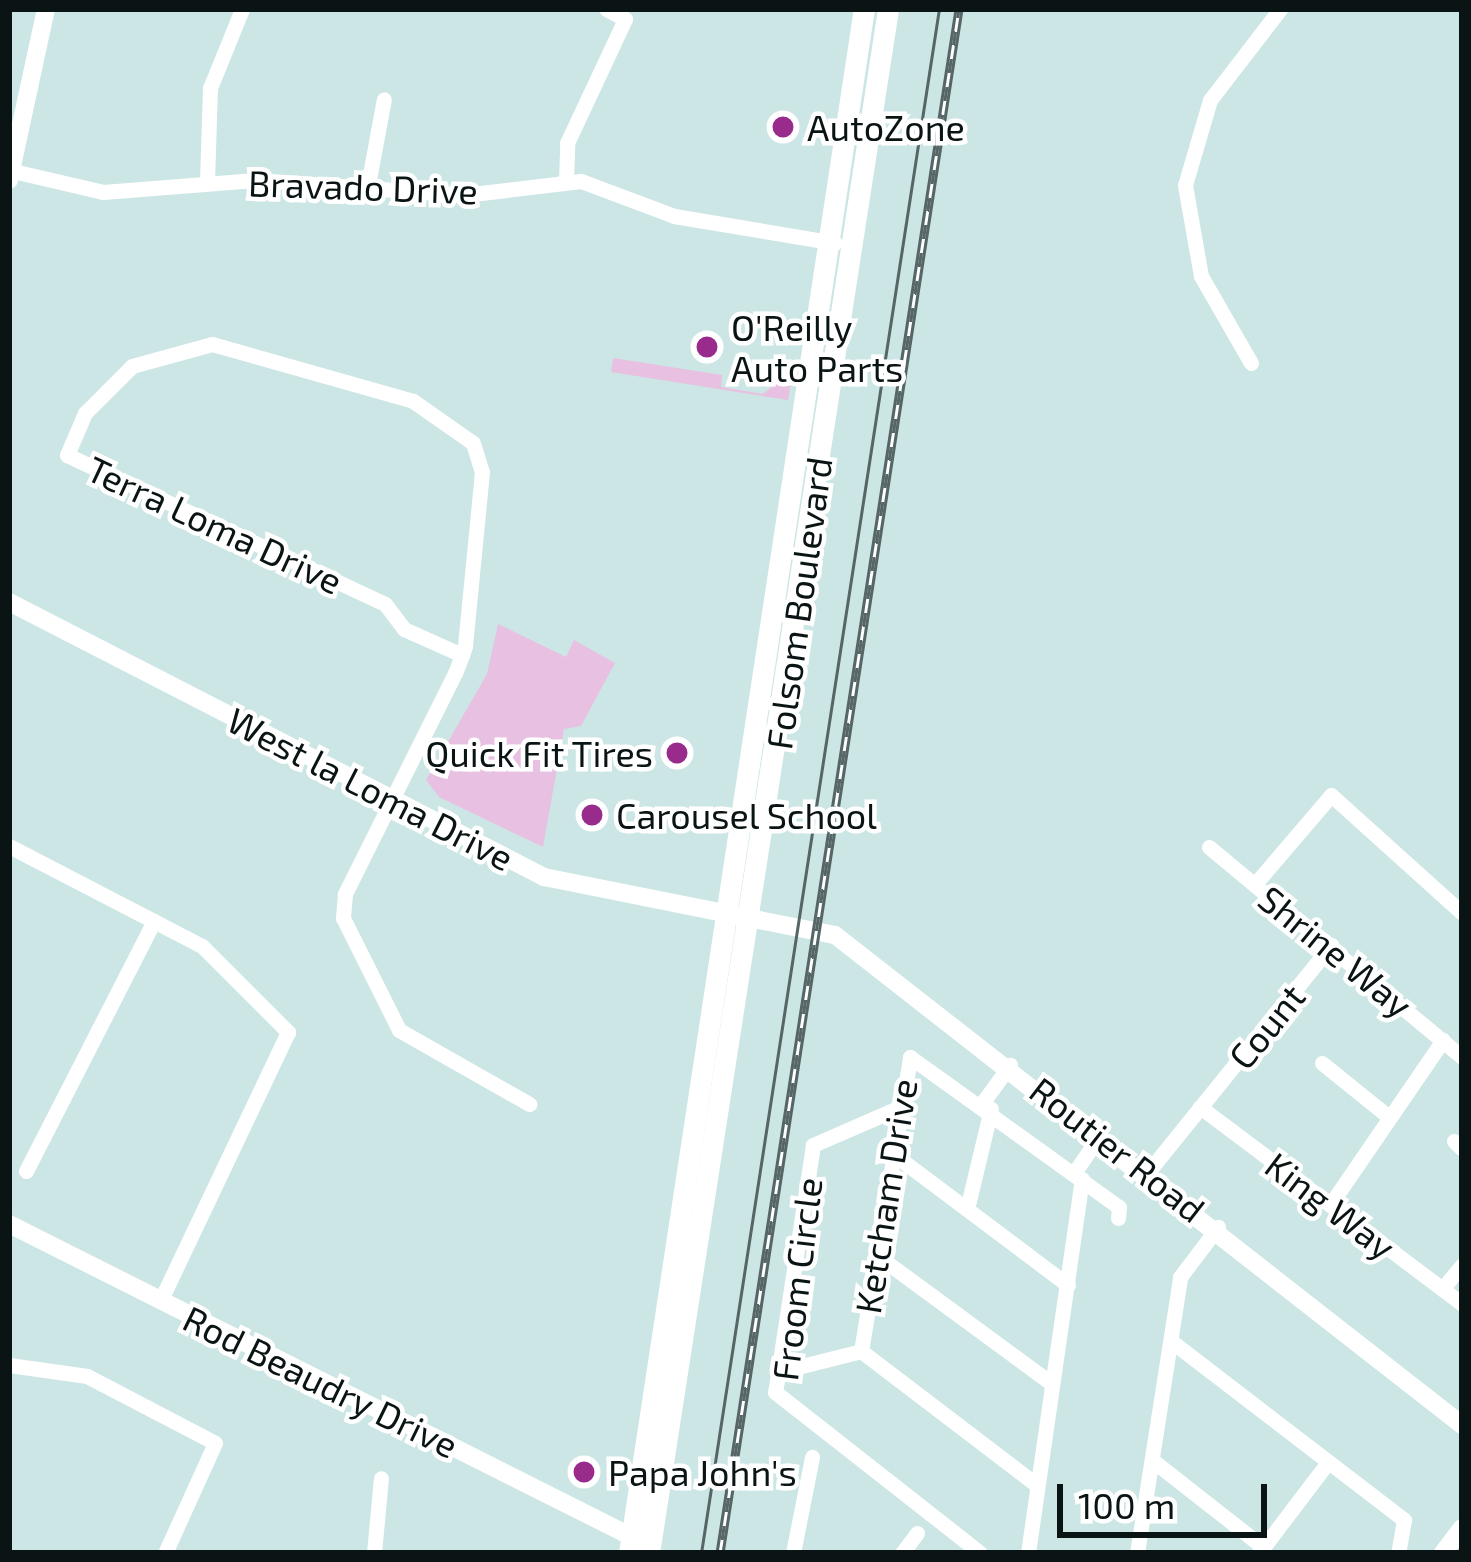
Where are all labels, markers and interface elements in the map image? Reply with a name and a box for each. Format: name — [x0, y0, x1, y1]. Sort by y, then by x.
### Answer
place label: AutoZone — [807, 105, 965, 149]
marker: AutoZone — [770, 114, 796, 140]
street label: Bravado Drive — [247, 160, 479, 212]
place label: O'Reilly Auto Parts — [731, 304, 903, 389]
marker: O'Reilly Auto Parts — [694, 334, 720, 360]
street label: Terra Loma Drive — [81, 446, 349, 602]
street label: Folsom Boulevard — [756, 454, 840, 752]
street label: West la Loma Drive — [221, 697, 521, 879]
place label: Quick Fit Tires — [424, 731, 653, 775]
marker: Quick Fit Tires — [664, 740, 690, 766]
place label: Carousel School — [616, 793, 878, 837]
marker: Carousel School — [579, 802, 605, 828]
street label: Shrine Way — [1250, 876, 1422, 1026]
street label: Count — [1219, 975, 1313, 1077]
street label: Routier Road — [1022, 1067, 1214, 1231]
street label: Ketcham Drive — [845, 1075, 925, 1317]
street label: King Way — [1257, 1142, 1405, 1268]
street label: Froom Circle — [762, 1175, 830, 1383]
street label: Rod Beaudry Drive — [176, 1296, 466, 1466]
place label: Papa John's — [608, 1450, 798, 1494]
marker: Papa John's — [571, 1459, 597, 1485]
scale bar — [1063, 1460, 1273, 1534]
text: 100 m — [1078, 1483, 1175, 1526]

